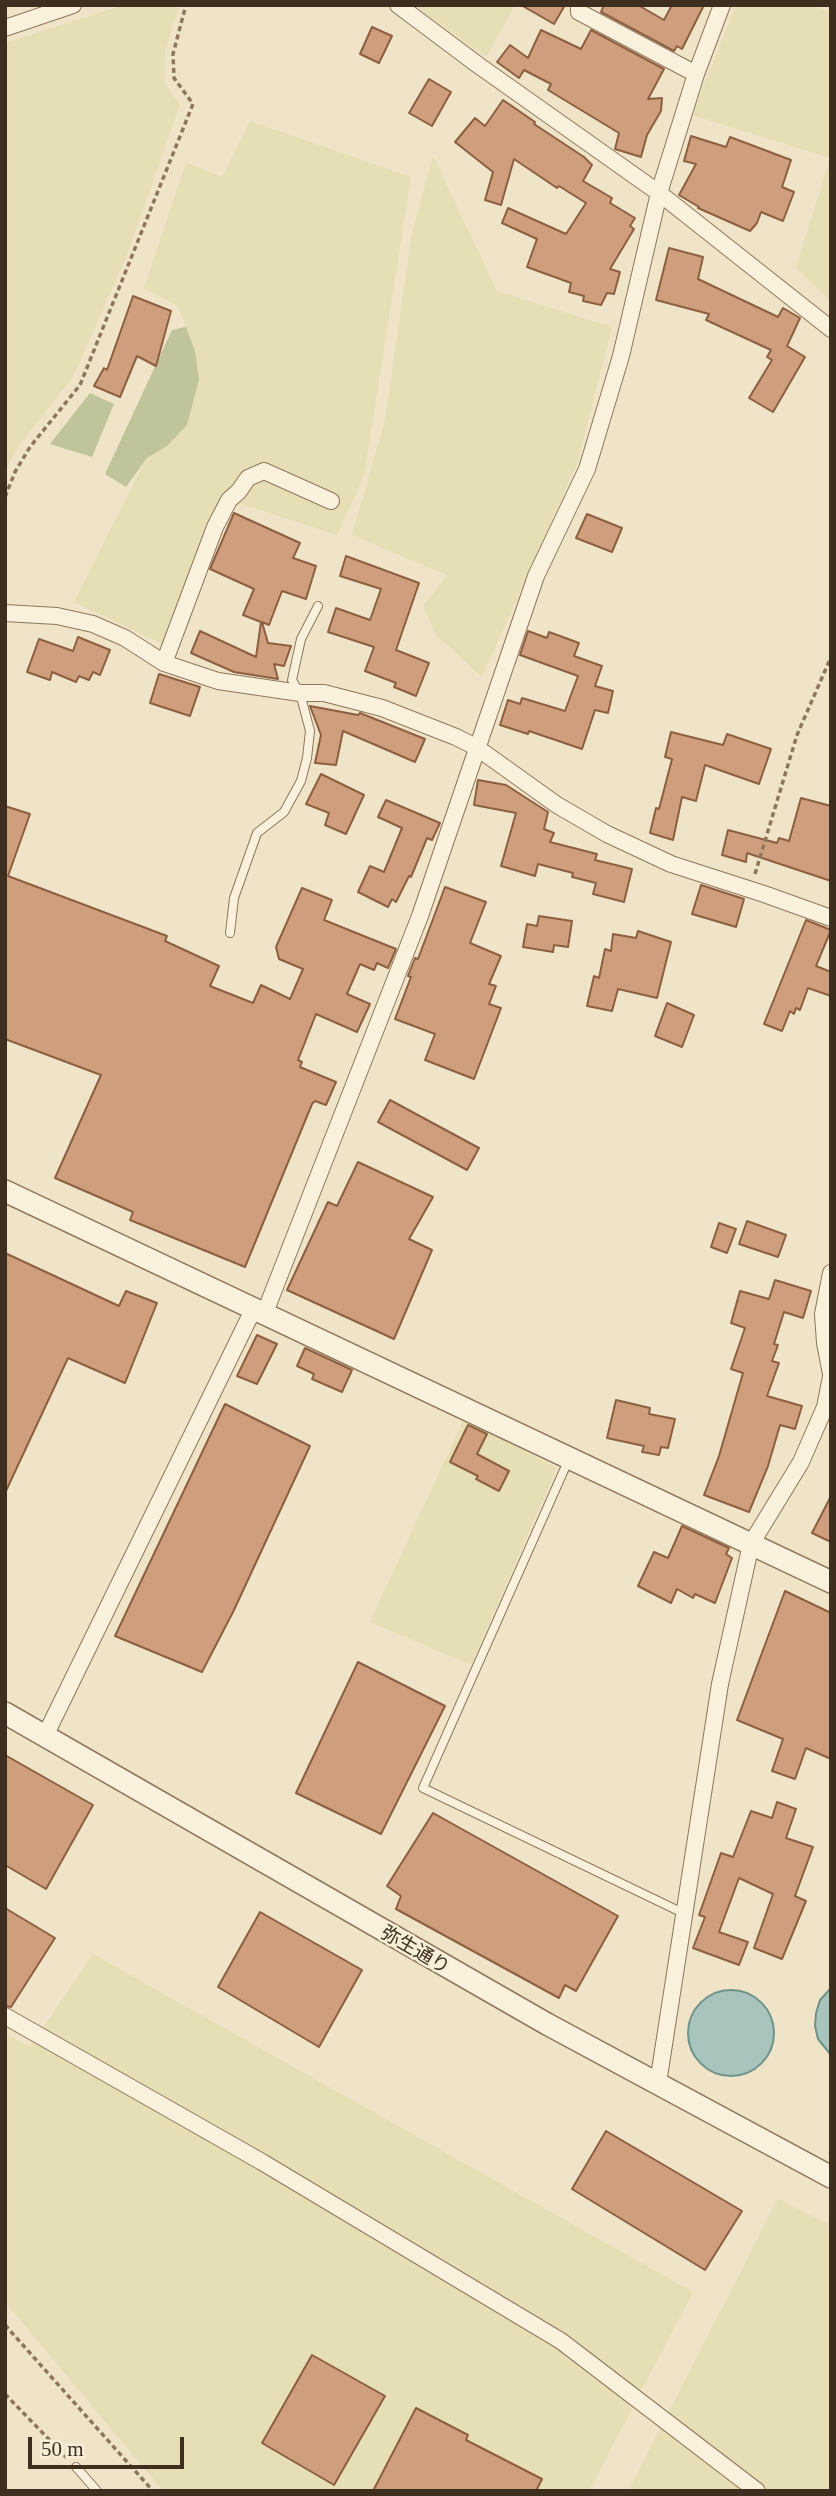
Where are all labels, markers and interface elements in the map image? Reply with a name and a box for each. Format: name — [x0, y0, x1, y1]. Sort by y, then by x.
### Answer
street label: 弥生通り — [377, 1920, 455, 1978]
scale bar — [32, 2422, 187, 2466]
text: 50 m — [41, 2437, 84, 2461]

